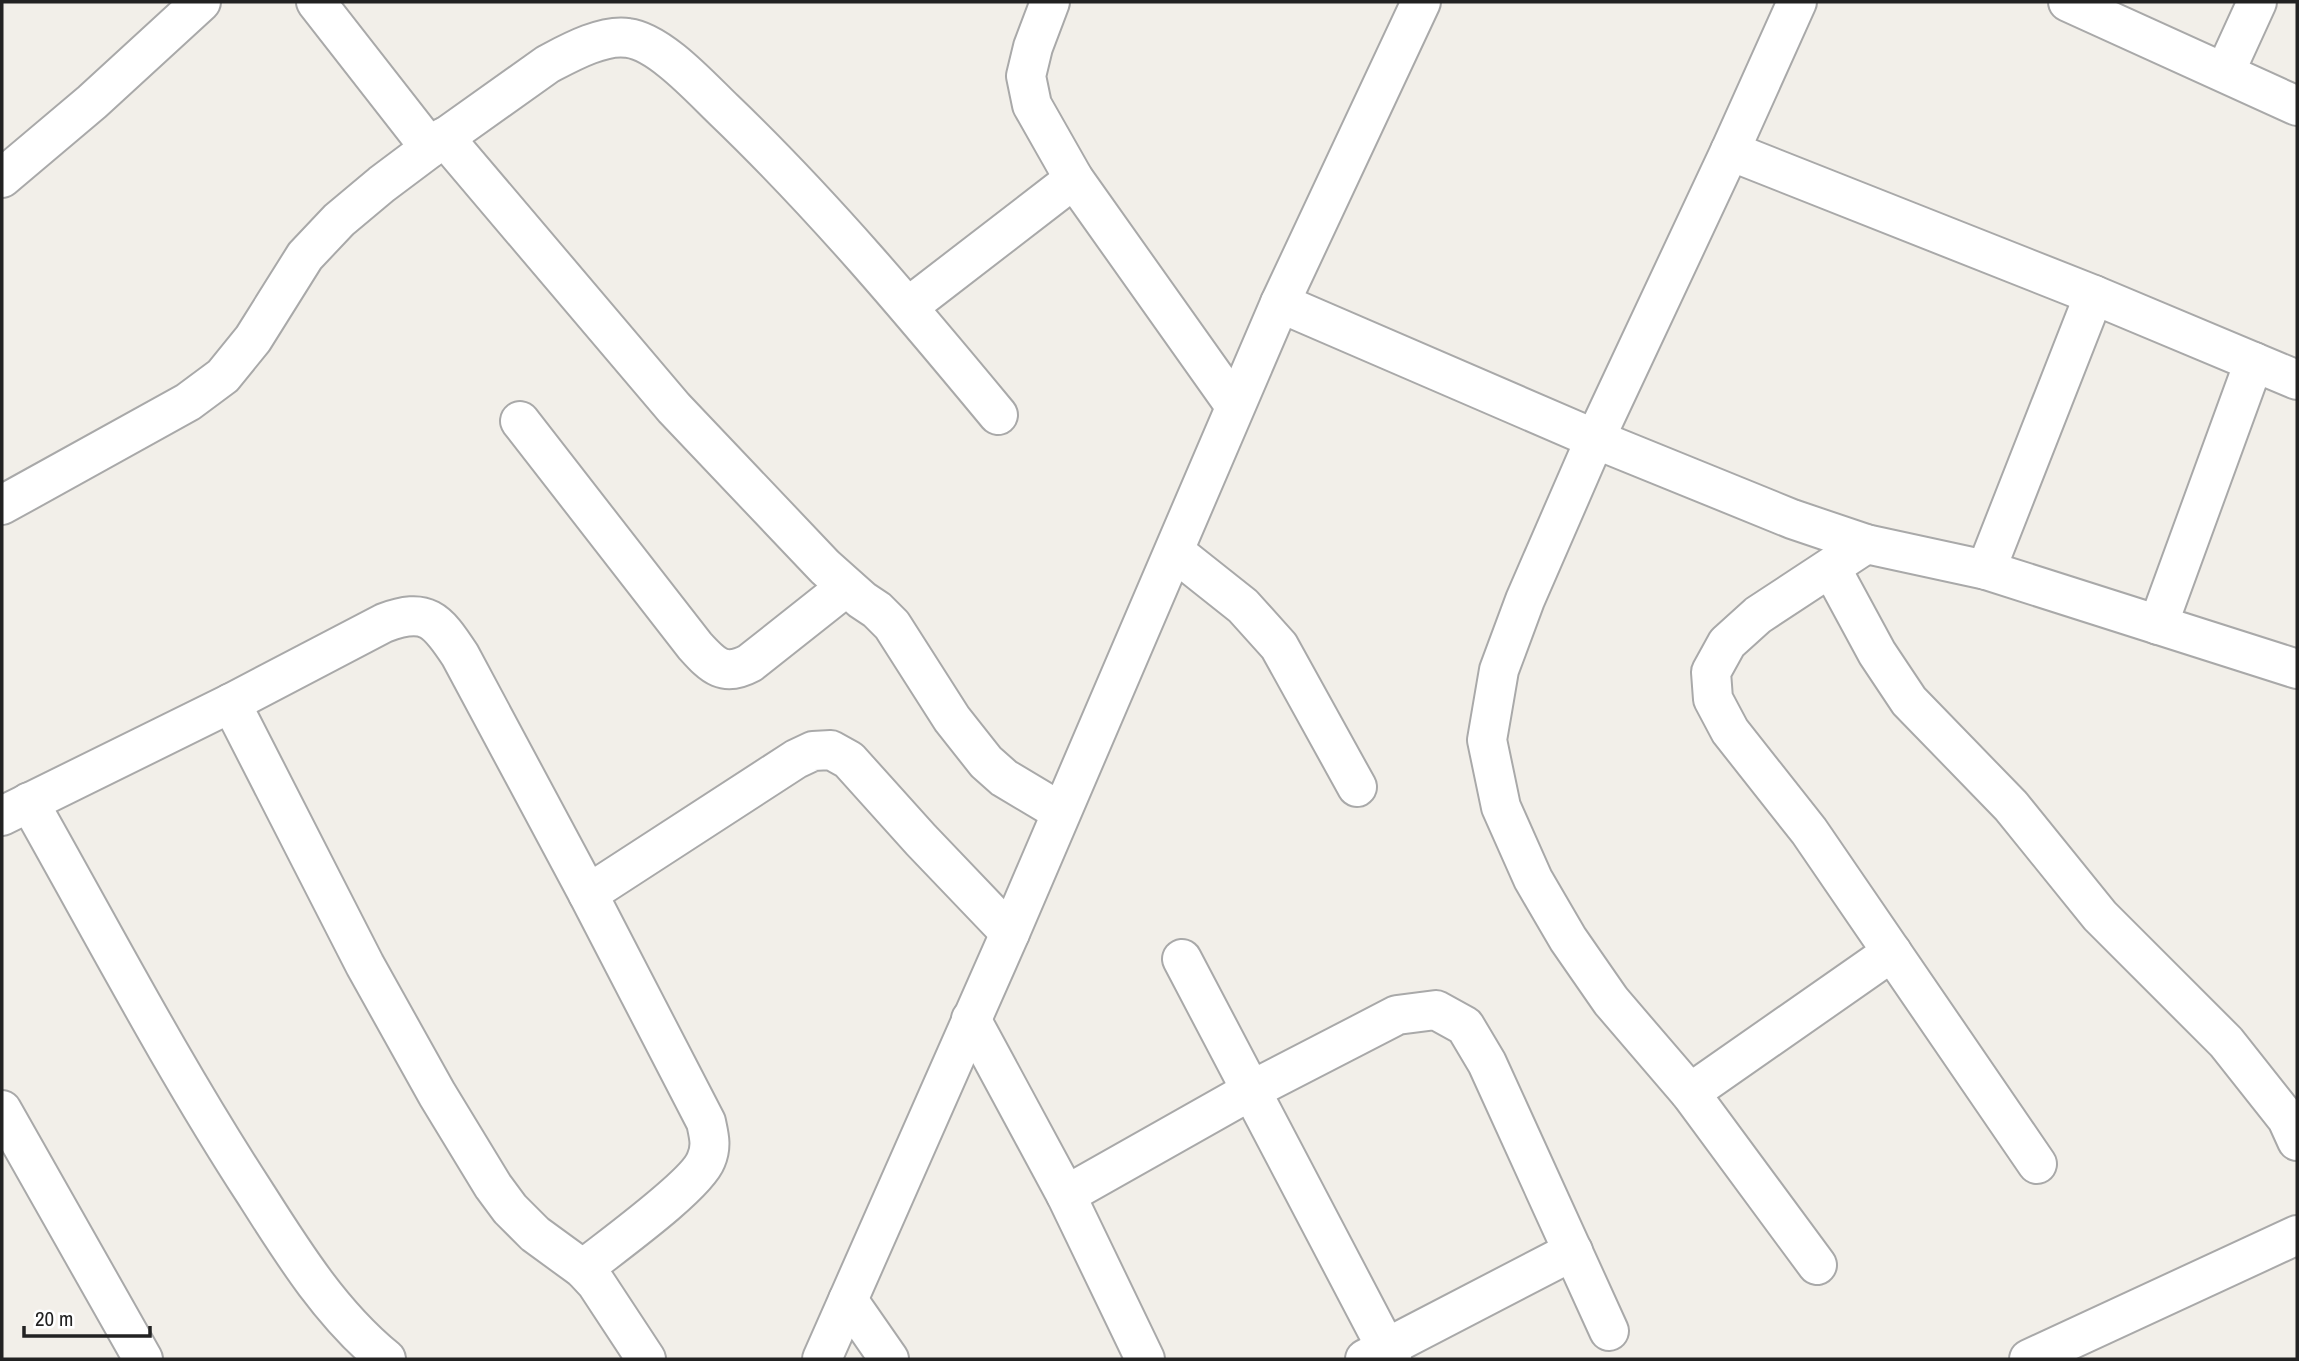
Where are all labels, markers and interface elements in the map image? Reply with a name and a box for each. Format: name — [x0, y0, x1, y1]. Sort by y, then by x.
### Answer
scale bar — [24, 1294, 150, 1338]
text: 20 m — [35, 1304, 73, 1333]

